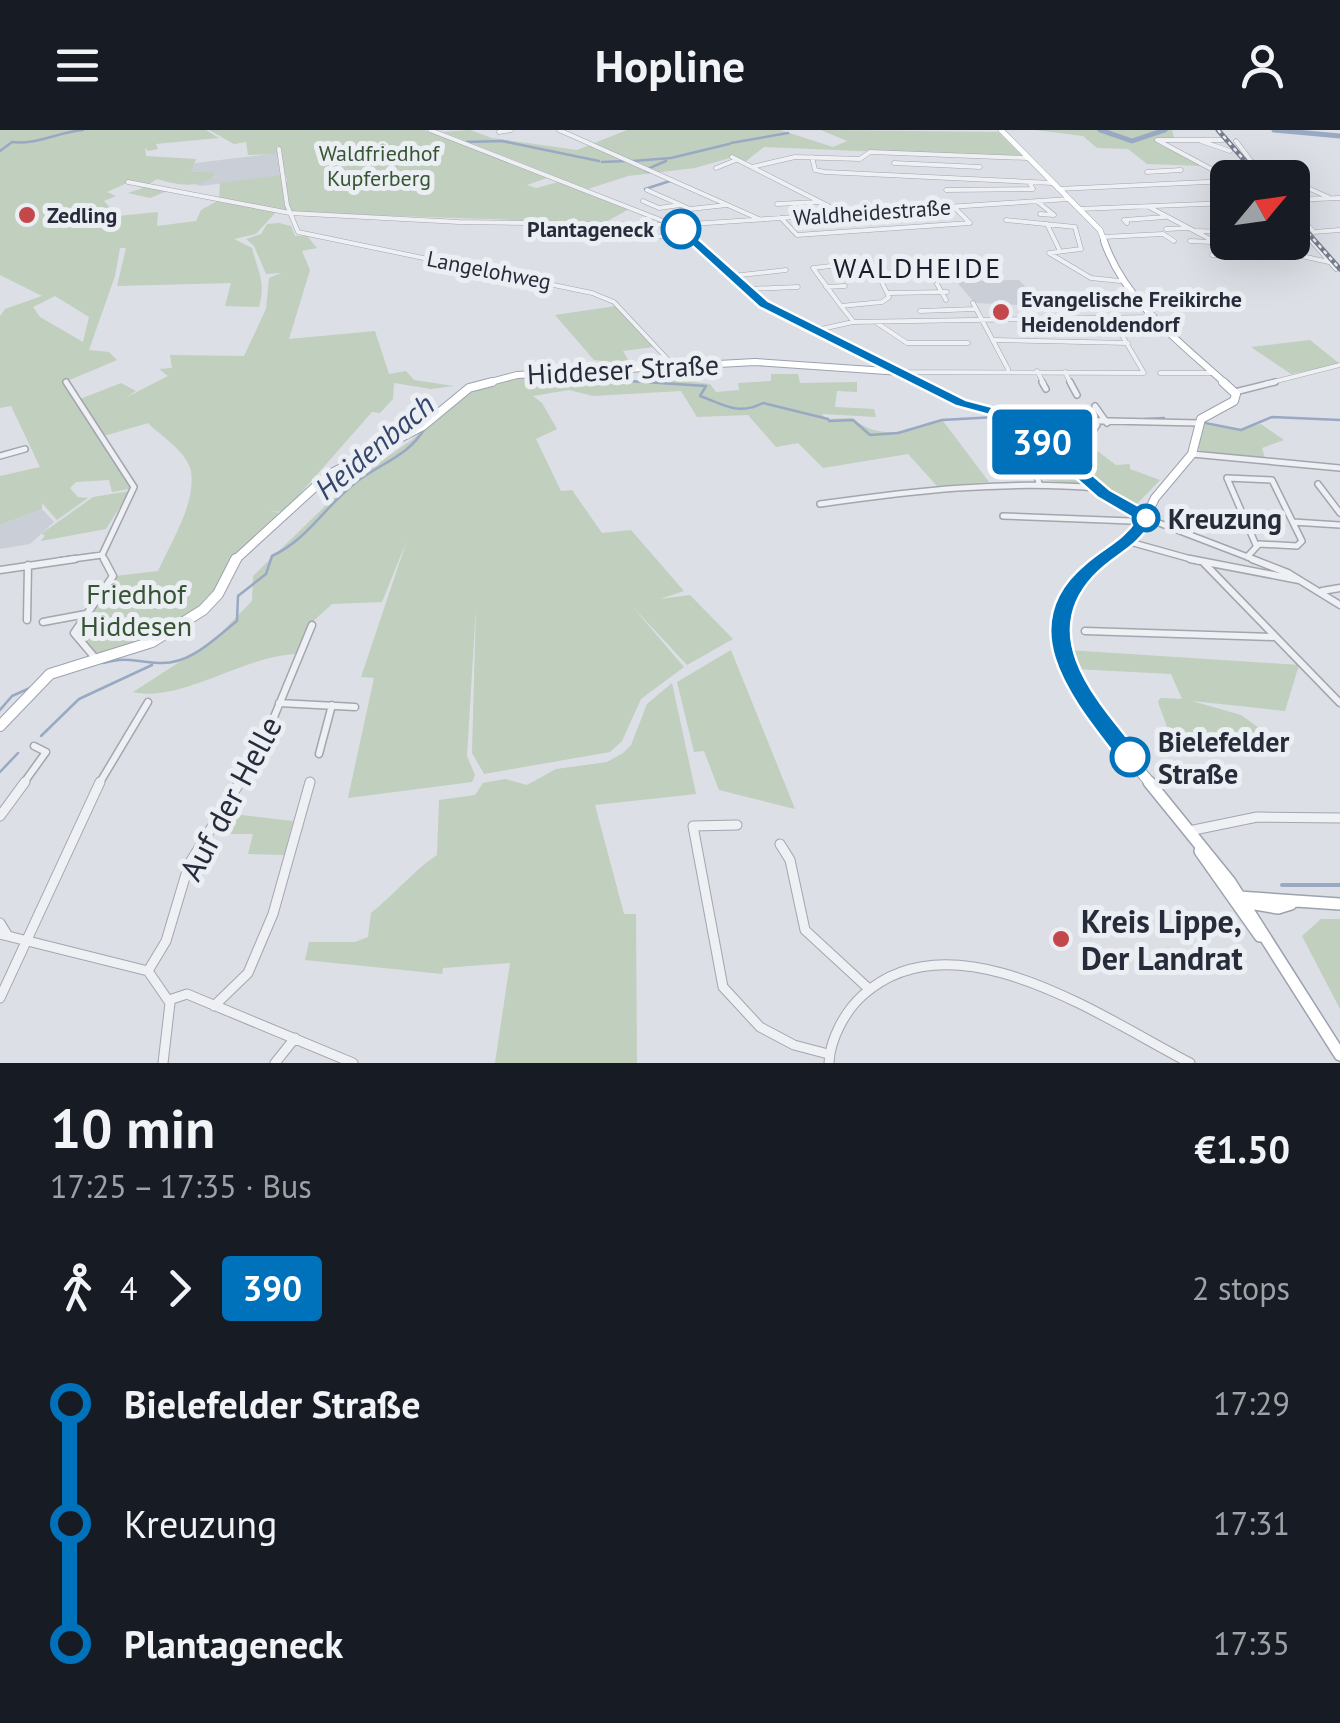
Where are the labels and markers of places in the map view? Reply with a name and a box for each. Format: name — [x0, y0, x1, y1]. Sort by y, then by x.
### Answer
place label: Zedling — [47, 201, 117, 229]
marker: Zedling — [16, 204, 38, 226]
marker: Plantageneck — [662, 210, 700, 248]
place label: Plantageneck — [527, 215, 654, 243]
place label: Evangelische Freikirche Heidenoldendorf — [1021, 285, 1242, 338]
marker: Evangelische Freikirche Heidenoldendorf — [990, 301, 1012, 323]
place label: Kreuzung — [1168, 500, 1282, 537]
marker: Kreuzung — [1133, 505, 1159, 531]
place label: Bielefelder Straße — [1158, 723, 1289, 792]
marker: Bielefelder Straße — [1111, 738, 1149, 776]
place label: Kreis Lippe, Der Landrat — [1081, 900, 1243, 979]
marker: Kreis Lippe, Der Landrat — [1050, 928, 1072, 950]

